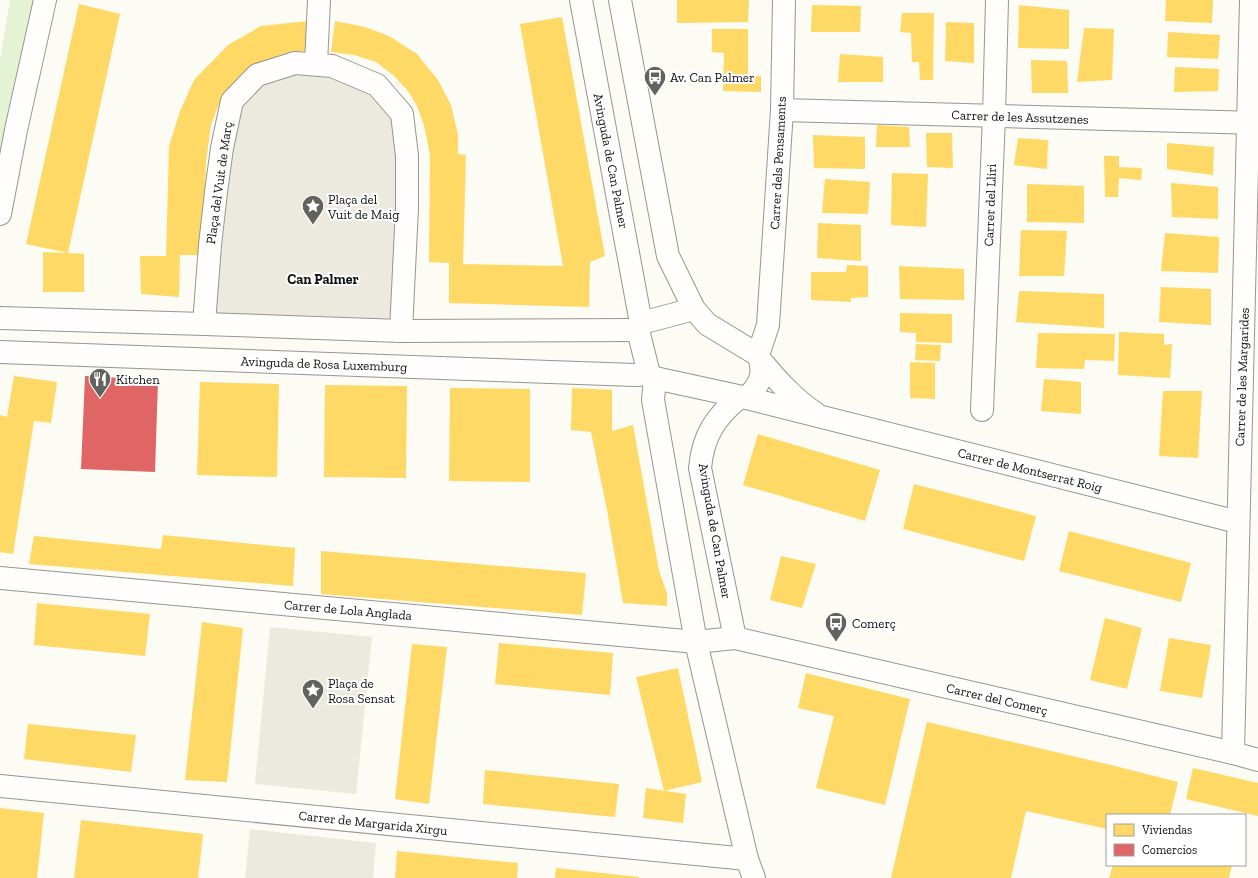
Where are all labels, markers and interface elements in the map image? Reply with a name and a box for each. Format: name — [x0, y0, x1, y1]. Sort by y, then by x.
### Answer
bus stop icon: Av. Can Palmer — [642, 64, 668, 97]
place label: Av. Can Palmer — [670, 70, 754, 85]
street label: Avinguda de Can Palmer — [591, 92, 631, 230]
street label: Carrer dels Pensaments — [767, 96, 789, 230]
street label: Carrer de les Assutzenes — [951, 107, 1089, 127]
street label: Plaça del Vuit de Març — [203, 121, 235, 245]
street label: Carrer del Lliri — [981, 163, 999, 247]
place label: Plaça del Vuit de Maig — [327, 192, 399, 222]
place icon: Plaça del Vuit de Maig — [300, 193, 326, 226]
district label: Can Palmer — [287, 271, 359, 288]
street label: Carrer de les Margarides — [1232, 307, 1252, 447]
street label: Avinguda de Rosa Luxemburg — [240, 354, 408, 374]
restaurant icon: Kitchen — [87, 366, 113, 399]
place label: Kitchen — [116, 372, 160, 387]
street label: Carrer de Montserrat Roig — [956, 445, 1104, 495]
street label: Avinguda de Can Palmer — [696, 462, 734, 600]
street label: Carrer de Lola Anglada — [283, 597, 413, 623]
bus stop icon: Comerç — [823, 610, 849, 643]
place label: Comerç — [852, 616, 896, 631]
place label: Plaça de Rosa Sensat — [328, 676, 395, 706]
place icon: Plaça de Rosa Sensat — [300, 677, 326, 710]
street label: Carrer del Comerç — [945, 680, 1049, 718]
street label: Carrer de Margarida Xirgu — [298, 808, 449, 838]
legend — [1106, 814, 1246, 866]
text: Viviendas — [1141, 823, 1192, 837]
text: Comercios — [1142, 843, 1197, 857]

